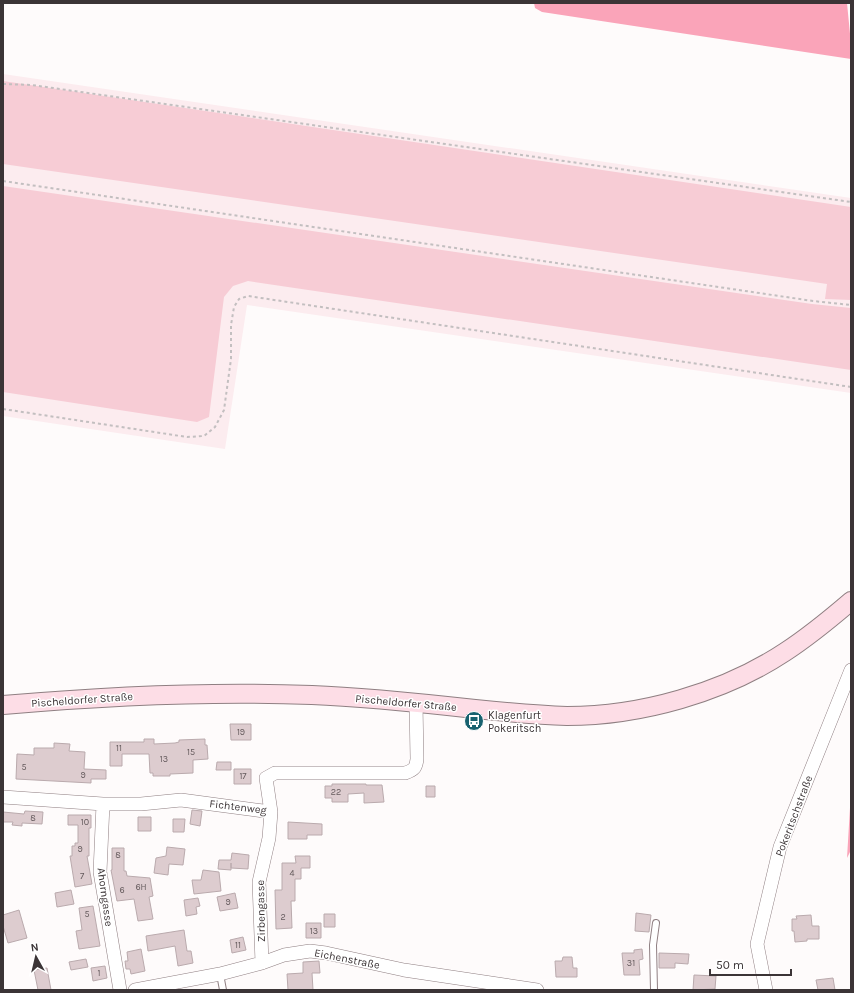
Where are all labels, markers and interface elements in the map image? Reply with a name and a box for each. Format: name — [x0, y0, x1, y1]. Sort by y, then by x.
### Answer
street label: Pischeldorfer Straße — [31, 690, 134, 710]
street label: Pischeldorfer Straße — [355, 692, 458, 714]
place label: Klagenfurt Pokeritsch — [488, 709, 541, 735]
bus stop icon: Klagenfurt Pokeritsch — [463, 710, 485, 732]
house number: 19 — [237, 727, 245, 737]
house number: 11 — [116, 743, 122, 753]
house number: 15 — [187, 747, 195, 757]
house number: 13 — [160, 754, 168, 764]
house number: 5 — [21, 762, 27, 772]
house number: 9 — [80, 770, 86, 780]
house number: 17 — [239, 771, 247, 781]
street label: Pokeritschstraße — [773, 773, 816, 858]
house number: 22 — [331, 787, 341, 797]
street label: Fichtenweg — [209, 797, 268, 817]
house number: 8 — [30, 813, 36, 823]
house number: 10 — [81, 817, 89, 827]
house number: 9 — [77, 844, 83, 854]
house number: 8 — [115, 850, 121, 860]
street label: Ahorngasse — [94, 867, 116, 927]
house number: 4 — [289, 868, 295, 878]
house number: 7 — [80, 871, 85, 881]
street label: Zirbengasse — [254, 880, 268, 942]
house number: 6H — [135, 882, 147, 892]
house number: 6 — [119, 885, 125, 895]
house number: 9 — [225, 897, 231, 907]
house number: 5 — [84, 909, 90, 919]
house number: 2 — [280, 912, 286, 922]
house number: 13 — [310, 926, 318, 936]
north arrow — [16, 937, 56, 977]
house number: 11 — [235, 940, 241, 950]
text: N — [30, 941, 39, 955]
street label: Eichenstraße — [313, 946, 381, 972]
scale bar — [710, 951, 791, 977]
house number: 31 — [627, 958, 635, 968]
text: 50 m — [716, 958, 744, 972]
house number: 1 — [98, 968, 101, 978]

